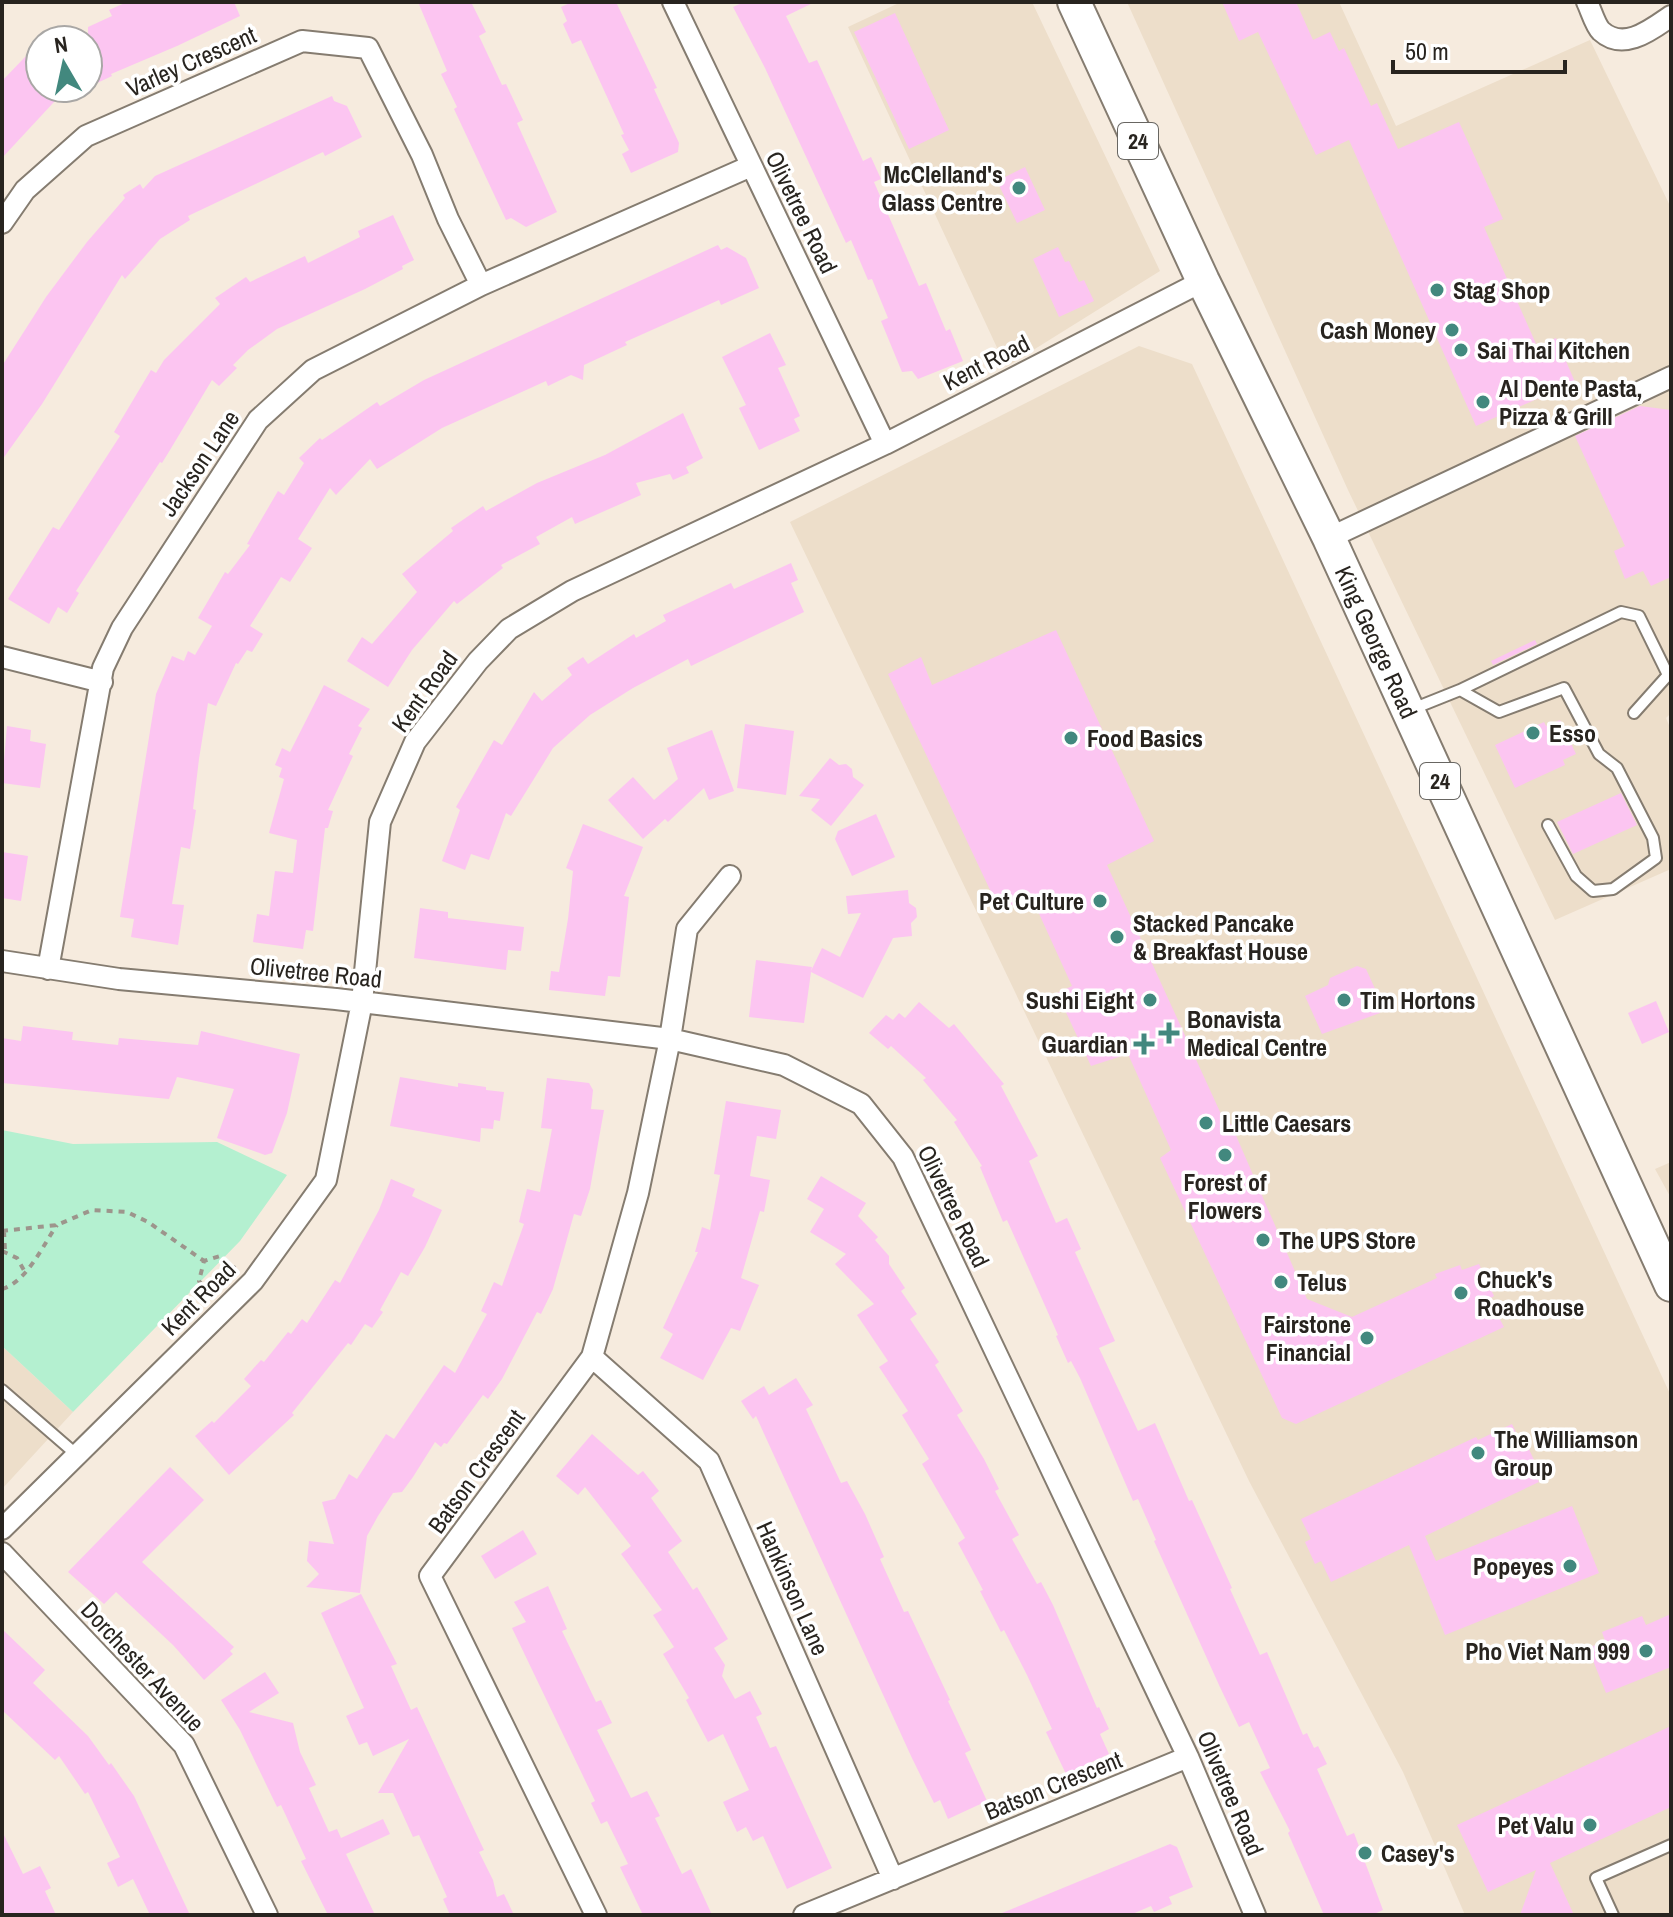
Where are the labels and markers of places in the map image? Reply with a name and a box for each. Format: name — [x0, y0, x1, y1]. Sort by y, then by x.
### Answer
place label: McClelland's Glass Centre — [882, 158, 1003, 218]
marker: McClelland's Glass Centre — [1010, 179, 1028, 197]
place label: Stag Shop — [1453, 274, 1550, 306]
marker: Stag Shop — [1428, 281, 1446, 299]
place label: Cash Money — [1320, 314, 1436, 346]
marker: Cash Money — [1443, 321, 1461, 339]
place label: Sai Thai Kitchen — [1477, 334, 1630, 366]
marker: Sai Thai Kitchen — [1452, 341, 1470, 359]
place label: Al Dente Pasta, Pizza & Grill — [1499, 372, 1642, 432]
marker: Al Dente Pasta, Pizza & Grill — [1474, 393, 1492, 411]
place label: Esso — [1549, 717, 1596, 749]
place label: Food Basics — [1087, 722, 1203, 754]
marker: Esso — [1524, 724, 1542, 742]
marker: Food Basics — [1062, 729, 1080, 747]
place label: Pet Culture — [979, 885, 1084, 917]
marker: Pet Culture — [1091, 892, 1109, 910]
place label: Stacked Pancake & Breakfast House — [1133, 907, 1308, 967]
marker: Stacked Pancake & Breakfast House — [1108, 928, 1126, 946]
place label: Sushi Eight — [1026, 984, 1134, 1016]
place label: Tim Hortons — [1360, 984, 1476, 1016]
marker: Sushi Eight — [1141, 991, 1159, 1009]
marker: Tim Hortons — [1335, 991, 1353, 1009]
place label: Bonavista Medical Centre — [1187, 1003, 1327, 1063]
marker: Bonavista Medical Centre — [1158, 1022, 1180, 1044]
place label: Guardian — [1042, 1028, 1128, 1060]
marker: Guardian — [1135, 1035, 1153, 1053]
place label: Little Caesars — [1222, 1107, 1351, 1139]
marker: Little Caesars — [1197, 1114, 1215, 1132]
marker: Forest of Flowers — [1216, 1146, 1234, 1164]
place label: Forest of Flowers — [1183, 1166, 1267, 1226]
place label: The UPS Store — [1279, 1224, 1416, 1256]
marker: The UPS Store — [1254, 1231, 1272, 1249]
place label: Chuck's Roadhouse — [1477, 1263, 1584, 1323]
place label: Telus — [1297, 1266, 1347, 1298]
marker: Telus — [1272, 1273, 1290, 1291]
marker: Chuck's Roadhouse — [1452, 1284, 1470, 1302]
place label: Fairstone Financial — [1263, 1308, 1351, 1368]
marker: Fairstone Financial — [1358, 1329, 1376, 1347]
place label: The Williamson Group — [1494, 1423, 1638, 1483]
marker: The Williamson Group — [1469, 1444, 1487, 1462]
place label: Popeyes — [1473, 1550, 1554, 1582]
marker: Popeyes — [1561, 1557, 1579, 1575]
place label: Pho Viet Nam 999 — [1465, 1635, 1630, 1667]
marker: Pho Viet Nam 999 — [1637, 1642, 1655, 1660]
place label: Pet Valu — [1497, 1809, 1574, 1841]
marker: Pet Valu — [1581, 1816, 1599, 1834]
place label: Casey's — [1381, 1837, 1455, 1869]
marker: Casey's — [1356, 1844, 1374, 1862]

